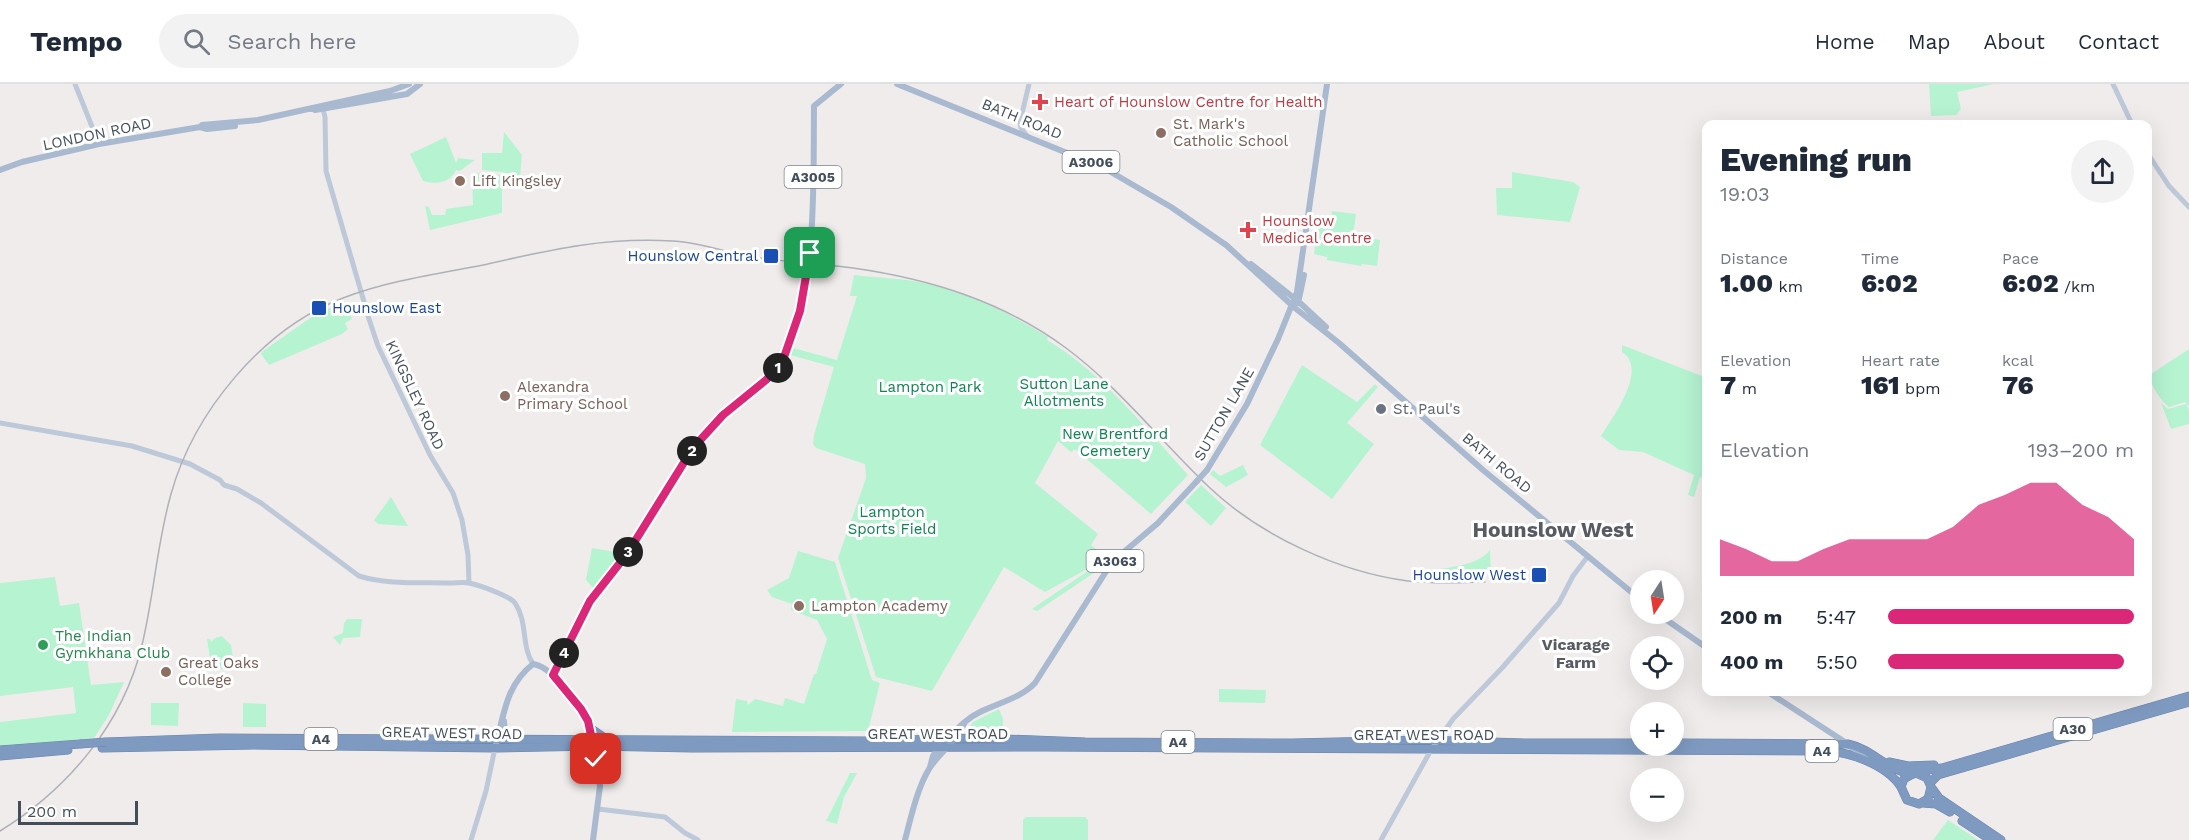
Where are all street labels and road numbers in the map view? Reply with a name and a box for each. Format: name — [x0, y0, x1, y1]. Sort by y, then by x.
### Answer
street label: BATH ROAD — [979, 95, 1065, 143]
street label: LONDON ROAD — [41, 114, 153, 154]
road number: A3006 — [1062, 151, 1120, 173]
road number: A3005 — [784, 166, 842, 188]
street label: KINGSLEY ROAD — [382, 337, 448, 453]
street label: SUTTON LANE — [1190, 364, 1258, 464]
street label: BATH ROAD — [1459, 429, 1535, 497]
road number: A3063 — [1086, 550, 1144, 572]
road number: A30 — [2054, 718, 2092, 740]
street label: GREAT WEST ROAD — [381, 723, 523, 743]
street label: GREAT WEST ROAD — [868, 725, 1008, 743]
street label: GREAT WEST ROAD — [1354, 726, 1494, 744]
road number: A4 — [304, 728, 338, 750]
road number: A4 — [1162, 731, 1194, 753]
road number: A4 — [1806, 740, 1838, 762]

